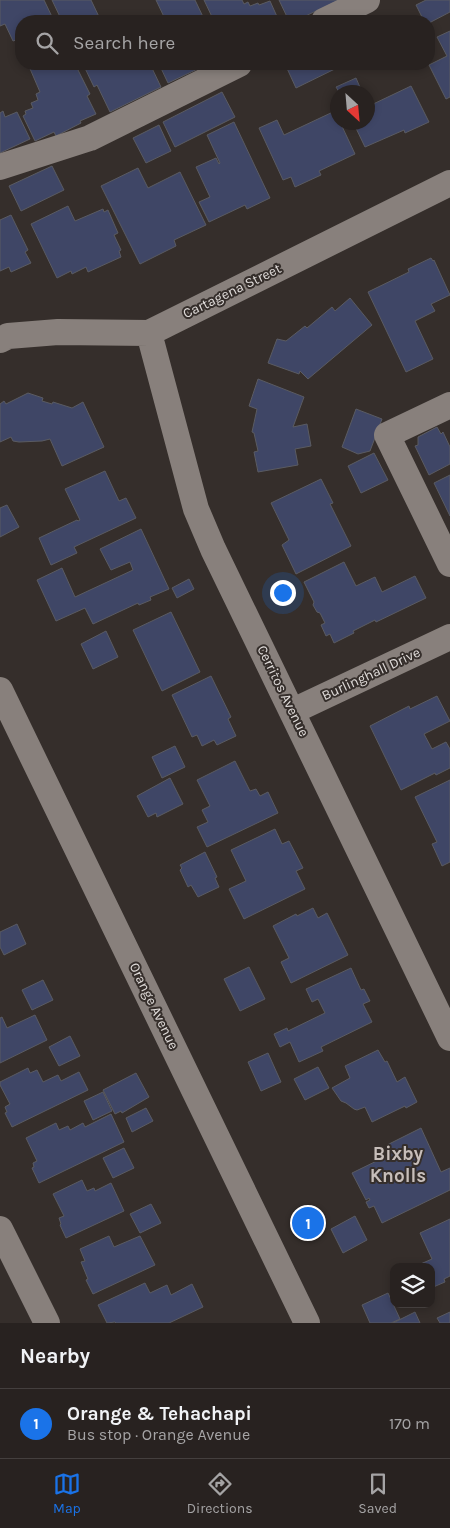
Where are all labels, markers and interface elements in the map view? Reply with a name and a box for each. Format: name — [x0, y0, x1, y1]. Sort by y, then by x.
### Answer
search box — [15, 15, 435, 70]
icon: search — [33, 29, 61, 57]
text: Search here — [73, 32, 175, 54]
north arrow — [330, 85, 375, 130]
street label: Cartagena Street — [180, 260, 284, 322]
your location — [270, 580, 296, 606]
street label: Cerritos Avenue — [253, 642, 313, 740]
street label: Burlinghall Drive — [319, 644, 423, 704]
street label: Orange Avenue — [126, 960, 182, 1052]
district label: Bixby Knolls — [370, 1143, 426, 1187]
pin: 1 — [292, 1204, 324, 1242]
map controls — [390, 1263, 435, 1308]
button: layers — [390, 1263, 435, 1308]
text: Nearby — [20, 1344, 90, 1368]
text: Orange & Tehachapi — [67, 1403, 252, 1425]
text: 1 — [33, 1414, 39, 1433]
text: 170 m — [389, 1414, 430, 1433]
text: Bus stop · Orange Avenue — [67, 1425, 250, 1444]
tab: Map — [53, 1470, 81, 1517]
tab: Directions — [187, 1470, 253, 1517]
tab: Saved — [358, 1470, 397, 1517]

